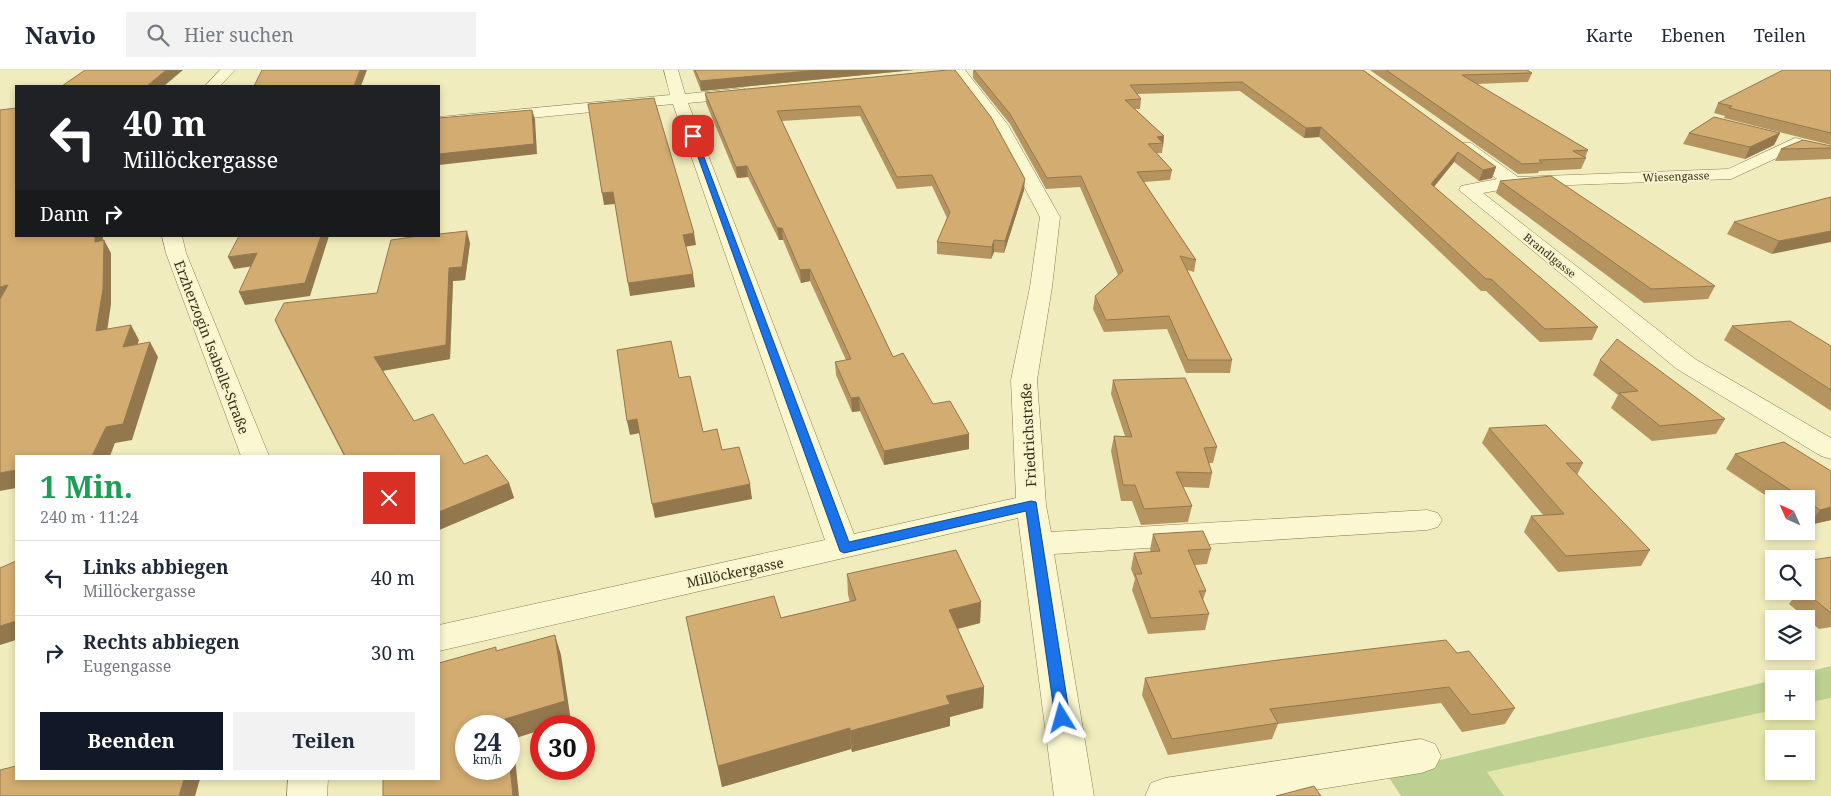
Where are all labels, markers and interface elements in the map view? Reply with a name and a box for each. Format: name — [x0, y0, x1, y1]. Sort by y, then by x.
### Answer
search box — [126, 12, 476, 57]
text: Navio — [25, 18, 96, 51]
icon: search — [144, 21, 172, 49]
text: Hier suchen — [184, 22, 294, 48]
text: Karte — [1586, 23, 1633, 47]
text: Ebenen — [1661, 23, 1726, 47]
text: Teilen — [1754, 23, 1806, 47]
text: 40 m — [123, 99, 206, 146]
icon: left — [40, 105, 105, 170]
pin — [672, 115, 714, 157]
icon: arrive — [679, 122, 707, 150]
text: Millöckergasse — [123, 144, 278, 174]
street label: Wiesengasse — [1642, 167, 1710, 185]
icon: right — [99, 200, 127, 228]
text: Dann — [40, 201, 89, 227]
street label: Brandlgasse — [1521, 229, 1579, 281]
street label: Erzherzogin Isabelle-Straße — [170, 257, 254, 437]
street label: Friedrichstraße — [1016, 382, 1040, 488]
text: 1 Min. — [40, 466, 133, 507]
button: close — [363, 472, 415, 524]
north arrow — [1765, 490, 1815, 540]
map controls — [1765, 490, 1815, 780]
text: 240 m · 11:24 — [40, 506, 139, 528]
button: search — [1765, 550, 1815, 600]
street label: Millöckergasse — [685, 552, 785, 592]
text: Links abbiegen — [83, 554, 229, 580]
icon: left — [40, 564, 68, 592]
text: 40 m — [371, 565, 415, 591]
text: Millöckergasse — [83, 580, 196, 602]
button: layers — [1765, 610, 1815, 660]
text: Rechts abbiegen — [83, 629, 240, 655]
icon: right — [40, 639, 68, 667]
text: 30 m — [371, 640, 415, 666]
text: Eugengasse — [83, 655, 171, 677]
button: + — [1765, 670, 1815, 720]
position arrow — [1035, 691, 1087, 743]
button: Beenden — [40, 712, 223, 770]
button: Teilen — [233, 712, 415, 770]
speed limit sign: 30 — [530, 715, 595, 780]
text: 24 — [473, 724, 502, 758]
button: − — [1765, 730, 1815, 780]
text: km/h — [473, 751, 502, 768]

